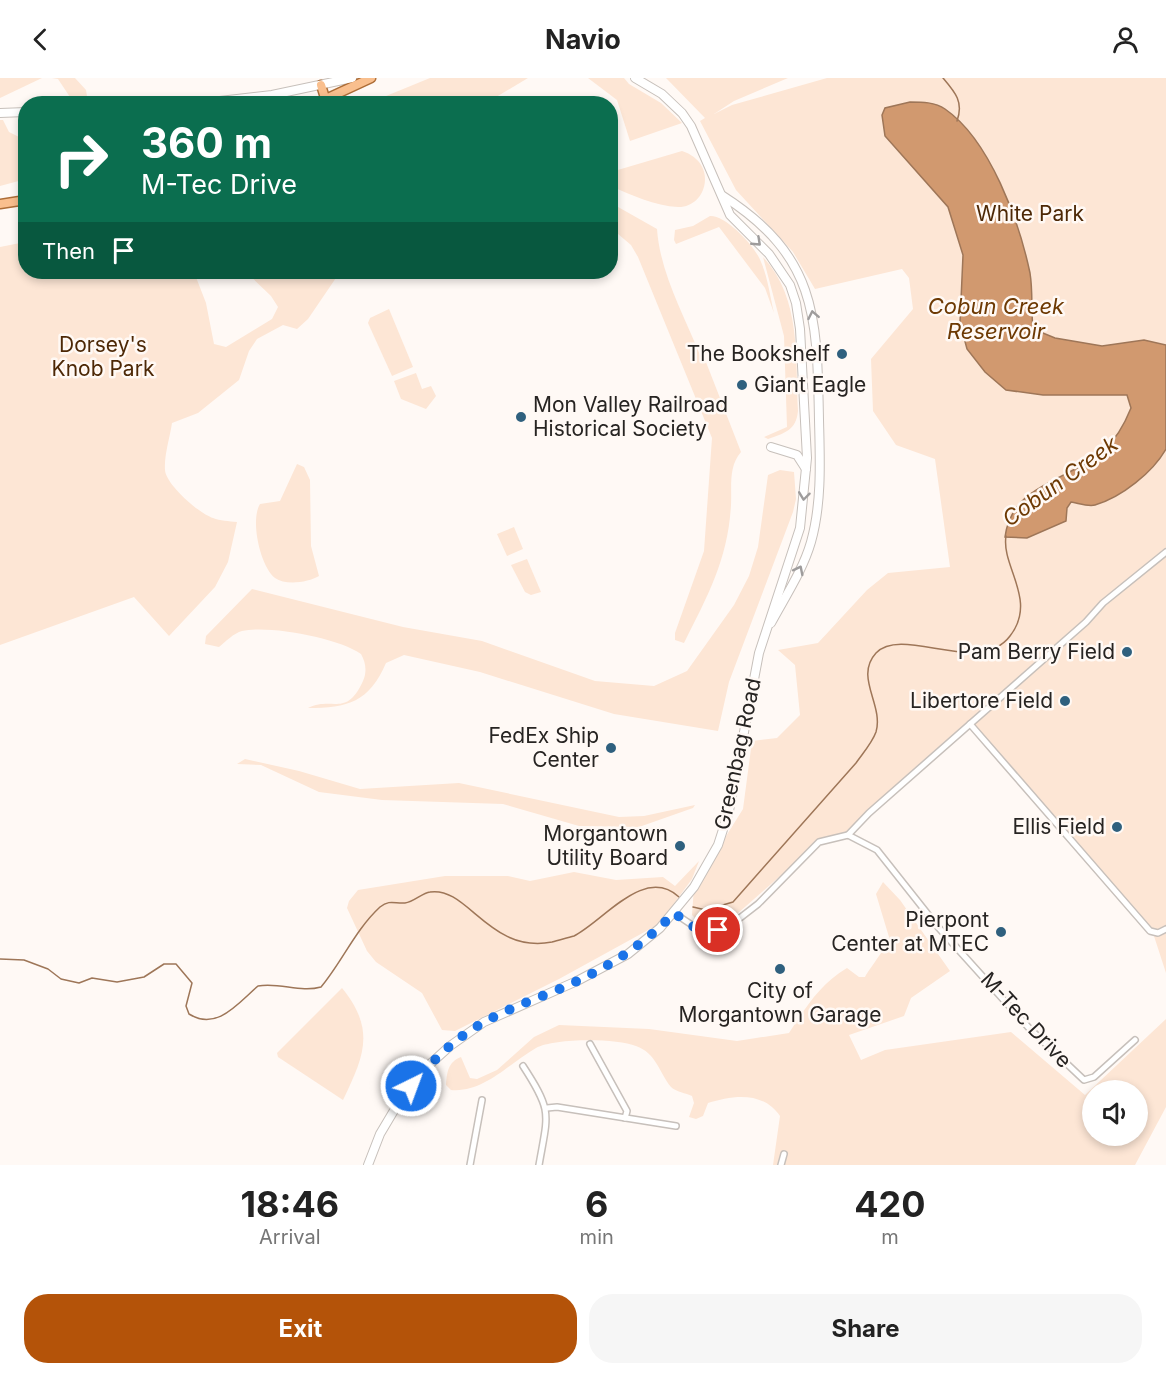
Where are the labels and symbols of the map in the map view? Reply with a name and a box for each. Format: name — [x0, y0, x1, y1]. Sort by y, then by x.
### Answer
park label: White Park — [976, 201, 1084, 226]
one-way arrow — [750, 234, 761, 245]
water label: Cobun Creek Reservoir — [928, 293, 1065, 344]
one-way arrow — [808, 310, 821, 320]
park label: Dorsey's Knob Park — [52, 332, 155, 381]
place label: The Bookshelf — [687, 341, 830, 366]
marker: The Bookshelf — [835, 347, 849, 361]
place label: Giant Eagle — [754, 372, 866, 397]
marker: Giant Eagle — [735, 378, 749, 392]
place label: Mon Valley Railroad Historical Society — [533, 392, 728, 441]
marker: Mon Valley Railroad Historical Society — [514, 410, 528, 424]
water label: Cobun Creek — [997, 430, 1124, 532]
one-way arrow — [799, 491, 811, 500]
one-way arrow — [792, 566, 803, 576]
place label: Pam Berry Field — [958, 639, 1115, 664]
marker: Pam Berry Field — [1120, 645, 1134, 659]
street label: Greenbag Road — [709, 676, 766, 832]
place label: Libertore Field — [910, 688, 1053, 713]
marker: Libertore Field — [1058, 694, 1072, 708]
place label: FedEx Ship Center — [489, 723, 599, 772]
marker: FedEx Ship Center — [604, 741, 618, 755]
place label: Ellis Field — [1012, 814, 1105, 839]
marker: Ellis Field — [1110, 820, 1124, 834]
place label: Morgantown Utility Board — [543, 821, 668, 870]
marker: Morgantown Utility Board — [673, 839, 687, 853]
pin — [692, 904, 743, 955]
place label: Pierpont Center at MTEC — [831, 907, 989, 956]
marker: Pierpont Center at MTEC — [994, 925, 1008, 939]
marker: City of Morgantown Garage — [773, 962, 787, 976]
street label: M-Tec Drive — [976, 967, 1077, 1073]
place label: City of Morgantown Garage — [679, 978, 881, 1027]
position arrow — [379, 1054, 443, 1118]

